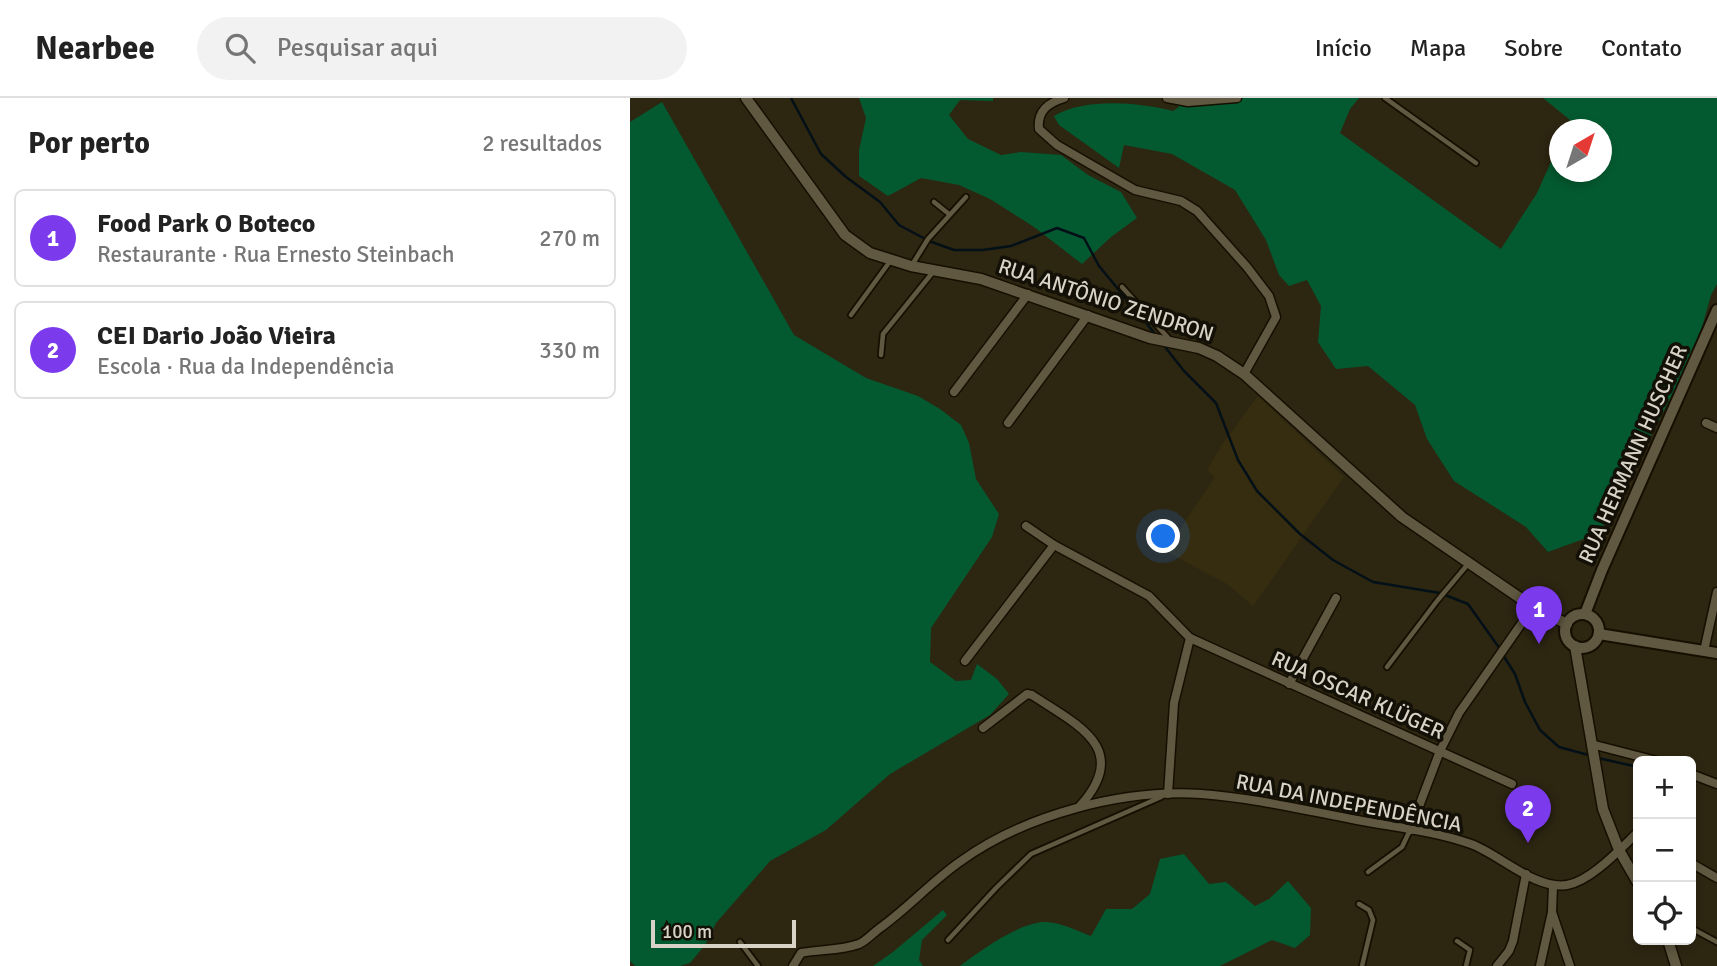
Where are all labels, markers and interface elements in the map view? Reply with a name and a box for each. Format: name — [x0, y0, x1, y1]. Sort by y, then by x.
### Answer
search box — [197, 17, 687, 80]
text: Nearbee — [35, 28, 155, 69]
icon: search — [221, 29, 259, 67]
text: Pesquisar aqui — [277, 32, 438, 64]
text: Início — [1315, 33, 1372, 63]
text: Mapa — [1410, 33, 1466, 63]
text: Sobre — [1504, 33, 1563, 63]
text: Contato — [1601, 33, 1682, 63]
north arrow — [1549, 119, 1612, 182]
text: Por perto — [28, 125, 150, 162]
text: 2 resultados — [482, 129, 602, 158]
text: Food Park O Boteco — [97, 208, 315, 240]
text: 1 — [47, 224, 59, 253]
text: 270 m — [539, 224, 600, 253]
text: Restaurante · Rua Ernesto Steinbach — [97, 240, 454, 269]
street label: RUA ANTÔNIO ZENDRON — [995, 253, 1217, 347]
text: CEI Dario João Vieira — [97, 320, 336, 352]
text: 2 — [47, 336, 59, 365]
text: 330 m — [539, 336, 600, 365]
street label: RUA HERMANN HUSCHER — [1573, 341, 1693, 567]
text: Escola · Rua da Independência — [97, 352, 394, 381]
your location — [1146, 519, 1180, 553]
pin: 1 — [1516, 586, 1562, 644]
street label: RUA OSCAR KLÜGER — [1268, 645, 1448, 745]
map controls — [1633, 756, 1696, 945]
button: + — [1633, 756, 1696, 819]
street label: RUA DA INDEPENDÊNCIA — [1234, 768, 1464, 838]
pin: 2 — [1505, 785, 1551, 843]
button: − — [1633, 819, 1696, 882]
button: locate — [1633, 882, 1696, 945]
scale bar — [651, 917, 796, 949]
text: 100 m — [662, 920, 712, 944]

